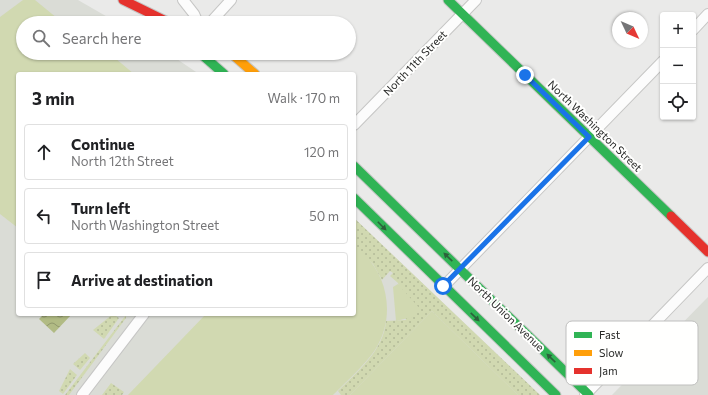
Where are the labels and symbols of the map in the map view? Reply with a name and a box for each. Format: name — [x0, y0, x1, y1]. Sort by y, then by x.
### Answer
north arrow — [612, 12, 648, 48]
street label: North 11th Street — [380, 27, 449, 98]
route end — [516, 66, 534, 84]
street label: North Washington Street — [546, 77, 645, 174]
one-way arrow — [377, 221, 387, 231]
one-way arrow — [443, 252, 453, 262]
street label: North Union Avenue — [466, 274, 547, 354]
route start — [434, 277, 452, 295]
one-way arrow — [470, 312, 479, 321]
legend — [566, 321, 698, 385]
text: Fast — [599, 328, 621, 341]
text: Slow — [599, 346, 624, 359]
one-way arrow — [546, 353, 556, 363]
text: Jam — [599, 364, 618, 378]

